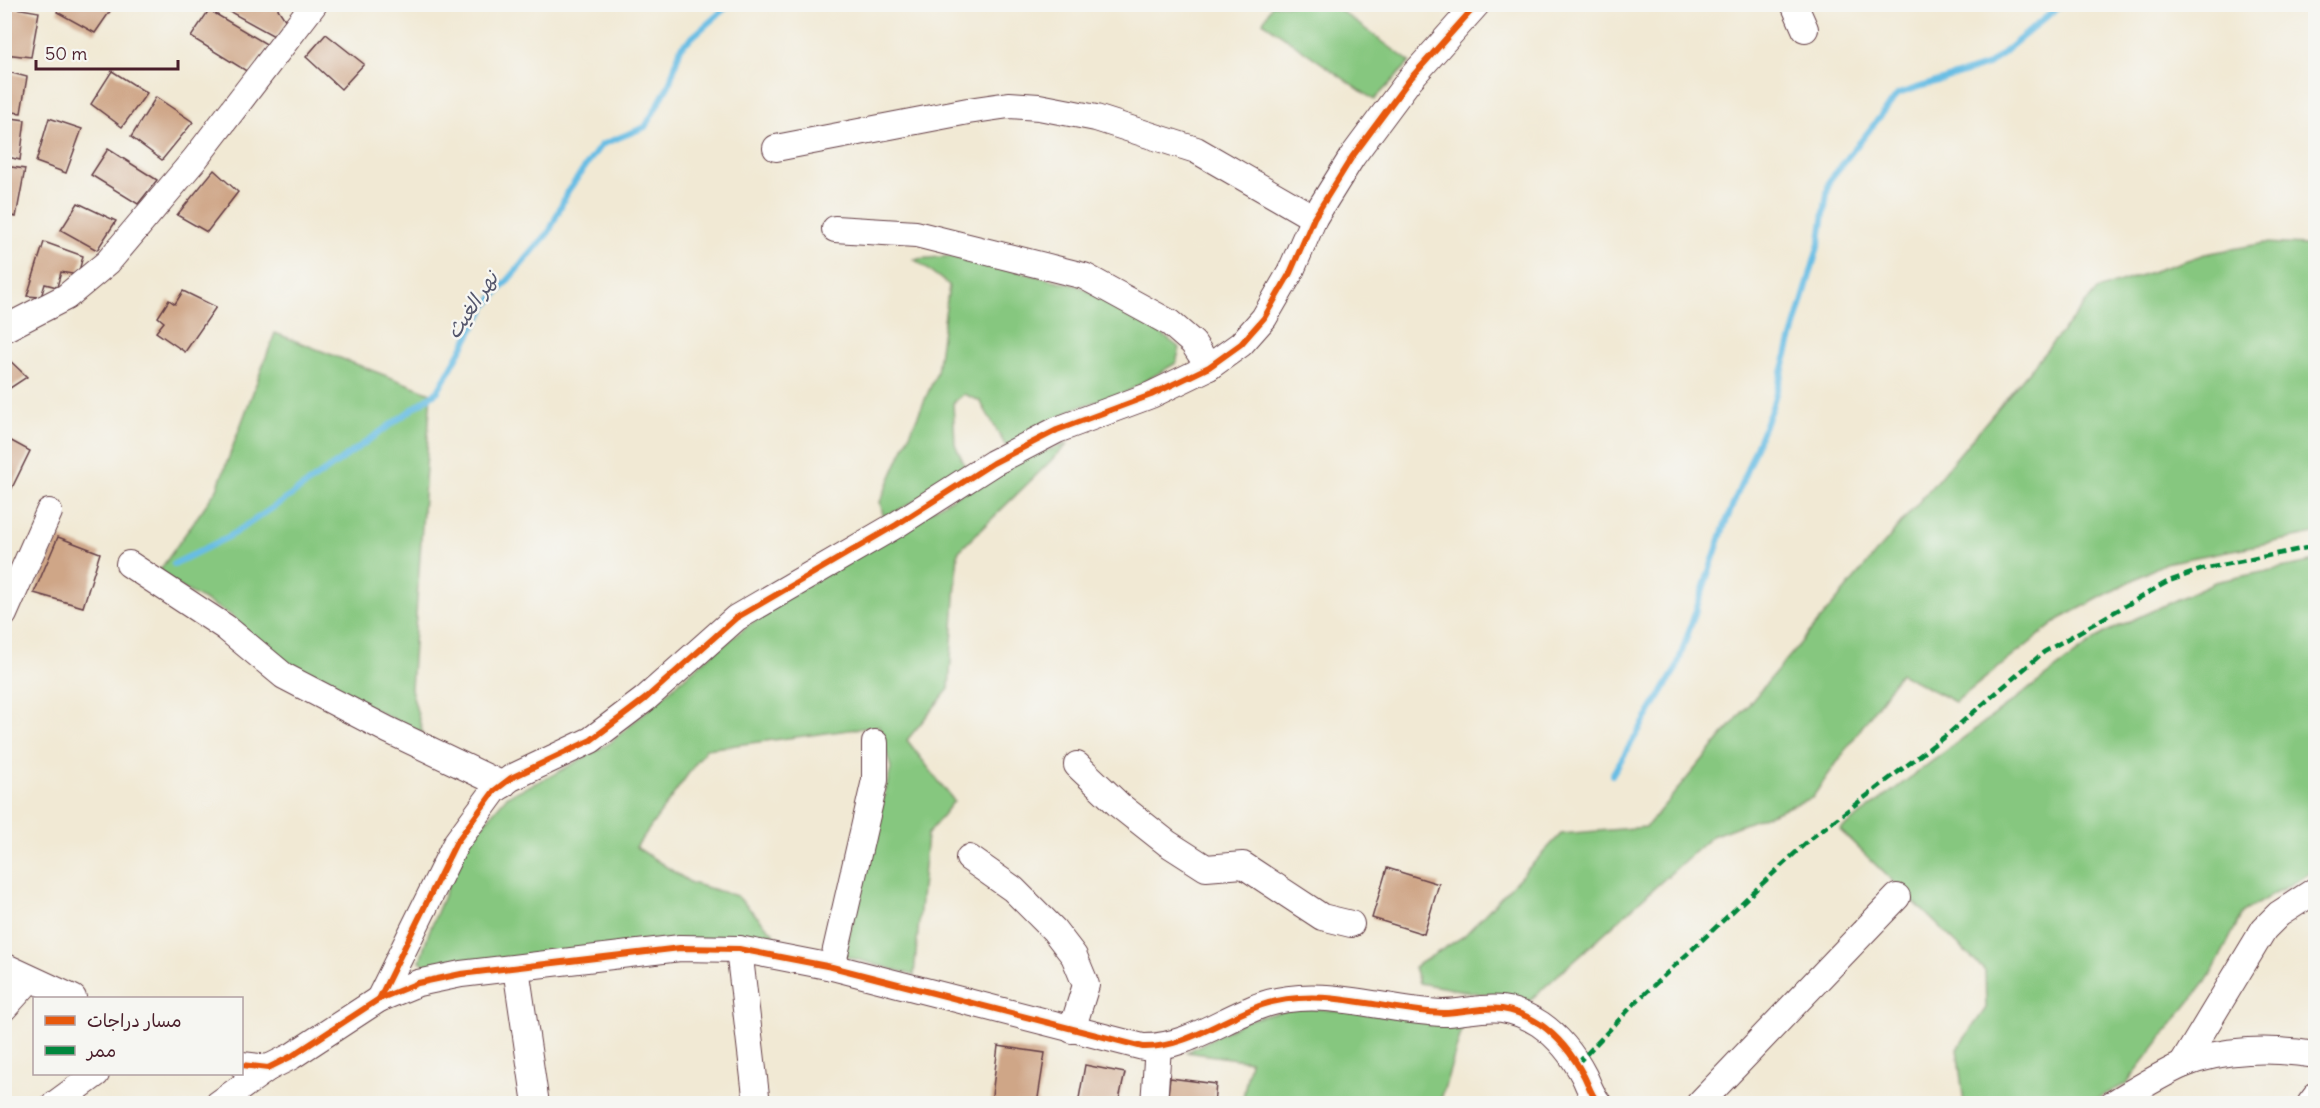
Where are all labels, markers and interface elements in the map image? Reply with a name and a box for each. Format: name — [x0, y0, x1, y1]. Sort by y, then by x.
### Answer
scale bar — [36, 33, 178, 71]
text: 50 m — [45, 42, 87, 65]
water label: نهر الغيث — [440, 264, 504, 343]
legend — [33, 997, 243, 1075]
text: مسار دراجات — [87, 1009, 182, 1032]
text: ممر — [85, 1039, 116, 1062]

